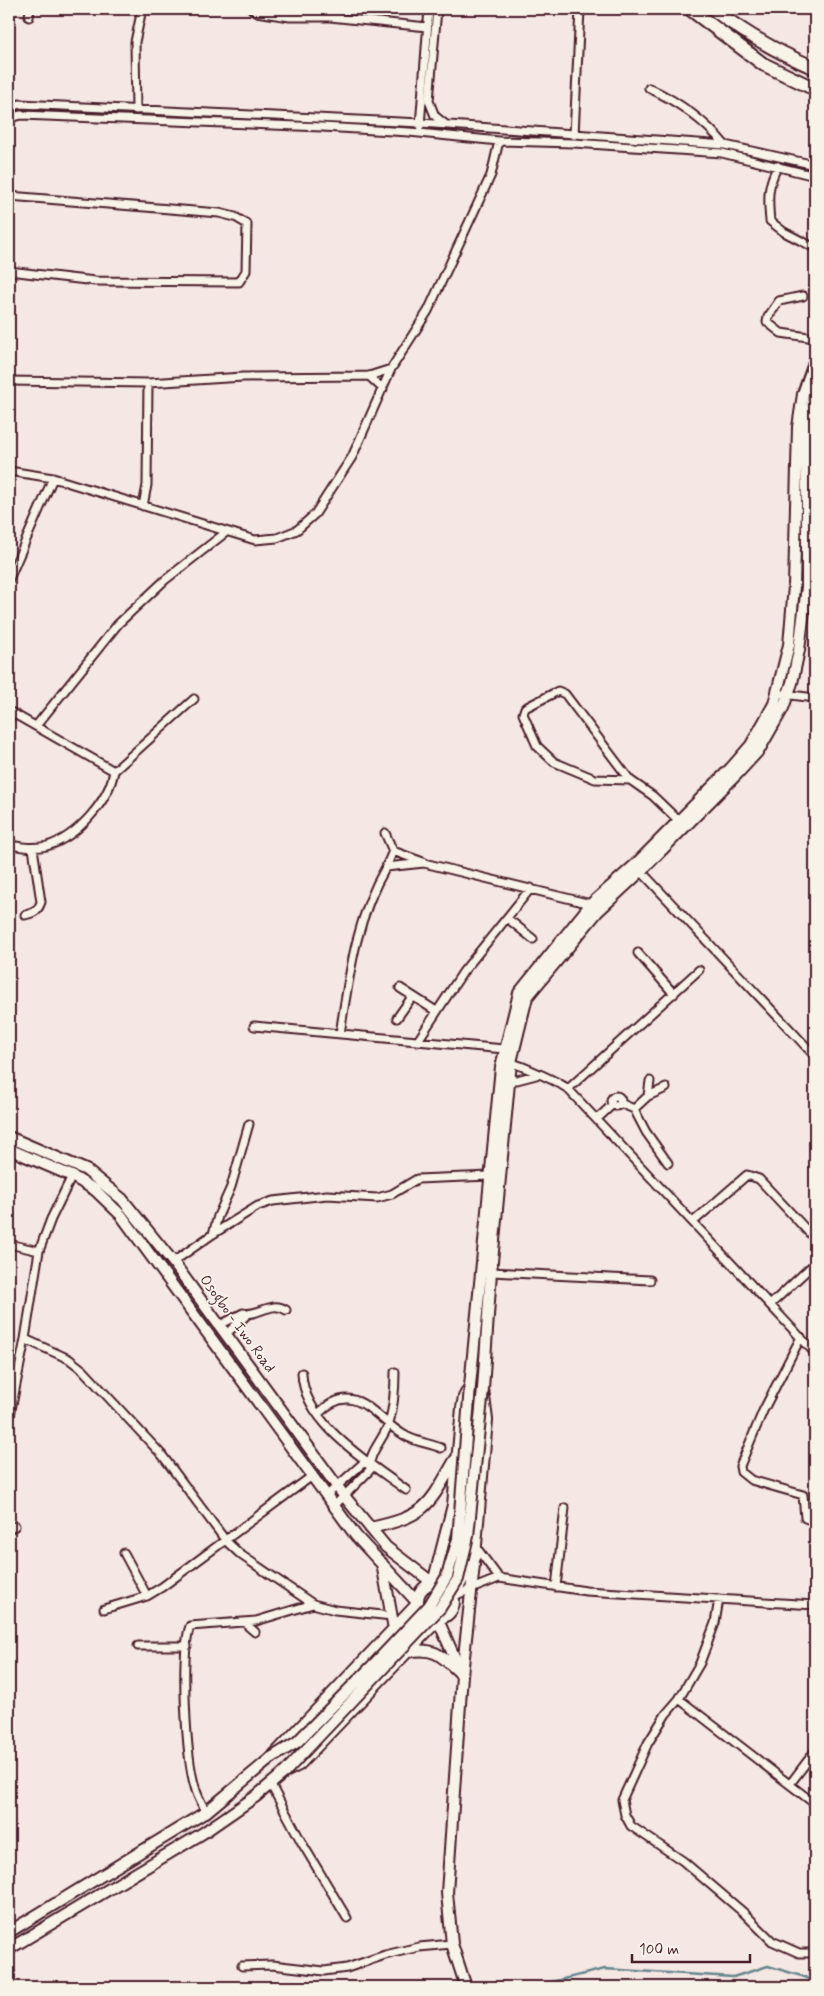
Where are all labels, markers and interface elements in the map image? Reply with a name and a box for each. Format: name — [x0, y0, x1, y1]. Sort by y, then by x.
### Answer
street label: Osogbo - Iwo Road — [194, 1271, 279, 1378]
scale bar — [632, 1931, 749, 1963]
text: 100 m — [639, 1940, 679, 1960]

